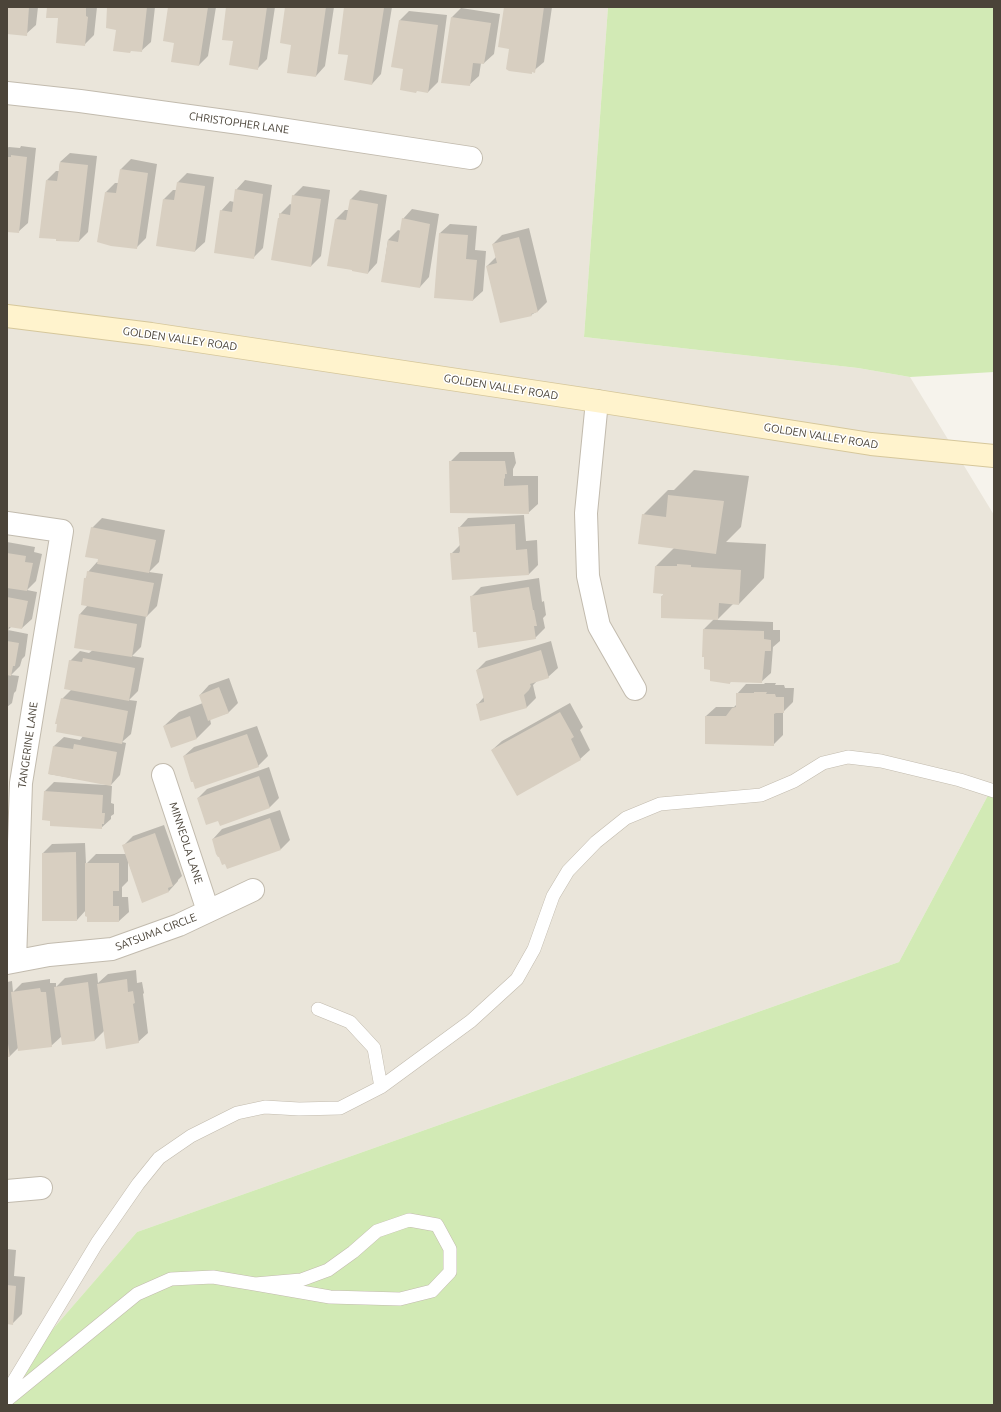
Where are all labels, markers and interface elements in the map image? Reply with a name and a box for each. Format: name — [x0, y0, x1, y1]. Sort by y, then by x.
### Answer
street label: CHRISTOPHER LANE — [188, 109, 290, 137]
street label: GOLDEN VALLEY ROAD — [122, 324, 238, 354]
street label: GOLDEN VALLEY ROAD — [443, 371, 559, 403]
street label: GOLDEN VALLEY ROAD — [763, 420, 879, 452]
street label: TANGERINE LANE — [15, 701, 41, 789]
street label: MINNEOLA LANE — [167, 800, 205, 886]
street label: SATSUMA CIRCLE — [114, 910, 198, 954]

